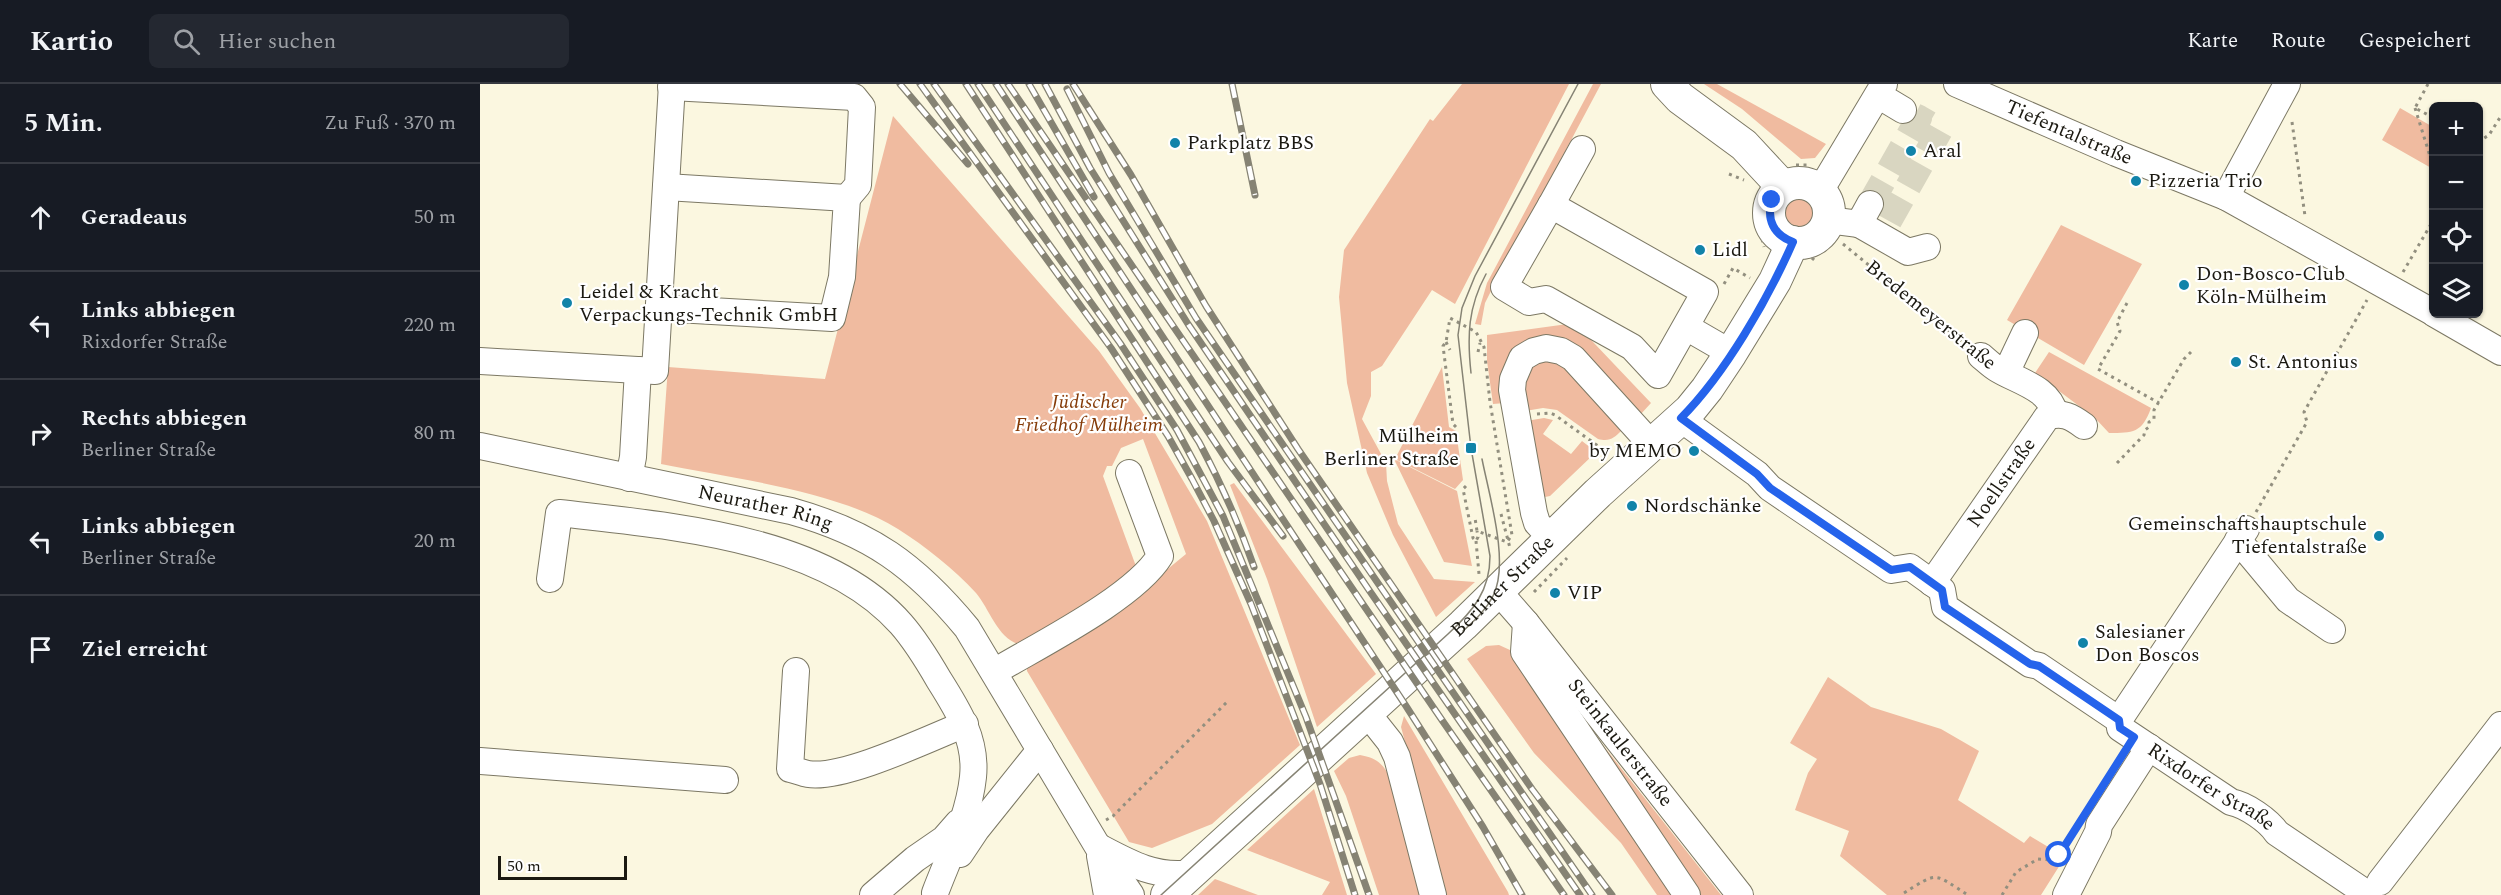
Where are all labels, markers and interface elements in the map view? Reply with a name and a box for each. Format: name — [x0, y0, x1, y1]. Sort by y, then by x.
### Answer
search box — [149, 14, 569, 68]
text: Kartio — [30, 20, 113, 63]
icon: search — [170, 25, 203, 58]
text: Hier suchen — [218, 25, 336, 58]
text: Karte — [2187, 25, 2238, 57]
text: Route — [2271, 25, 2326, 57]
text: Gespeichert — [2359, 25, 2471, 57]
street label: Tiefentalstraße — [2001, 92, 2137, 173]
map controls — [2429, 102, 2483, 318]
button: + — [2429, 102, 2483, 156]
text: 5 Min. — [24, 103, 103, 143]
text: Zu Fuß · 370 m — [324, 108, 456, 138]
place label: Parkplatz BBS — [1187, 128, 1314, 158]
marker: Parkplatz BBS — [1168, 136, 1182, 150]
place label: Aral — [1923, 136, 1962, 166]
marker: Aral — [1904, 144, 1918, 158]
button: − — [2429, 156, 2483, 210]
place label: Pizzeria Trio — [2148, 166, 2263, 196]
marker: Pizzeria Trio — [2129, 174, 2143, 188]
route end — [1758, 186, 1784, 212]
icon: ahead — [24, 201, 57, 234]
text: Geradeaus — [81, 201, 187, 234]
text: 50 m — [414, 202, 456, 232]
button: locate — [2429, 210, 2483, 264]
place label: Lidl — [1712, 235, 1748, 265]
marker: Lidl — [1693, 243, 1707, 257]
street label: Bredemeyerstraße — [1859, 253, 2003, 377]
place label: Don-Bosco-Club Köln-Mülheim — [2196, 259, 2345, 312]
button: layers — [2429, 264, 2483, 318]
place label: Leidel & Kracht Verpackungs-Technik GmbH — [579, 277, 838, 330]
marker: Don-Bosco-Club Köln-Mülheim — [2177, 278, 2191, 292]
text: Links abbiegen — [81, 294, 236, 327]
marker: Leidel & Kracht Verpackungs-Technik GmbH — [560, 296, 574, 310]
icon: left — [24, 309, 57, 342]
text: 220 m — [404, 310, 456, 340]
text: Rixdorfer Straße — [81, 327, 228, 357]
place label: St. Antonius — [2248, 347, 2358, 377]
marker: St. Antonius — [2229, 355, 2243, 369]
park label: Jüdischer Friedhof Mülheim — [1015, 387, 1164, 440]
text: Rechts abbiegen — [81, 402, 247, 435]
icon: right — [24, 417, 57, 450]
text: 80 m — [414, 418, 456, 448]
place label: Mülheim Berliner Straße — [1324, 421, 1459, 474]
street label: Noellstraße — [1960, 432, 2043, 534]
text: Berliner Straße — [81, 435, 216, 465]
place label: by MEMO — [1589, 436, 1682, 466]
marker: Mülheim Berliner Straße — [1464, 441, 1478, 455]
marker: by MEMO — [1687, 444, 1701, 458]
street label: Neurather Ring — [695, 477, 838, 539]
place label: Nordschänke — [1644, 491, 1762, 521]
marker: Nordschänke — [1625, 499, 1639, 513]
place label: Gemeinschaftshauptschule Tiefentalstraße — [2128, 509, 2367, 562]
text: Links abbiegen — [81, 510, 236, 543]
icon: left — [24, 525, 57, 558]
text: 20 m — [414, 526, 456, 556]
street label: Berliner Straße — [1444, 528, 1561, 644]
marker: Gemeinschaftshauptschule Tiefentalstraße — [2372, 529, 2386, 543]
text: Berliner Straße — [81, 543, 216, 573]
place label: VIP — [1567, 578, 1602, 608]
marker: VIP — [1548, 586, 1562, 600]
place label: Salesianer Don Boscos — [2095, 617, 2200, 670]
icon: arrive — [24, 633, 57, 666]
text: Ziel erreicht — [81, 633, 208, 666]
marker: Salesianer Don Boscos — [2076, 636, 2090, 650]
street label: Steinkaulerstraße — [1560, 672, 1680, 814]
street label: Rixdorfer Straße — [2141, 735, 2283, 838]
route start — [2045, 841, 2071, 867]
scale bar — [498, 853, 627, 880]
text: 50 m — [507, 854, 541, 878]

